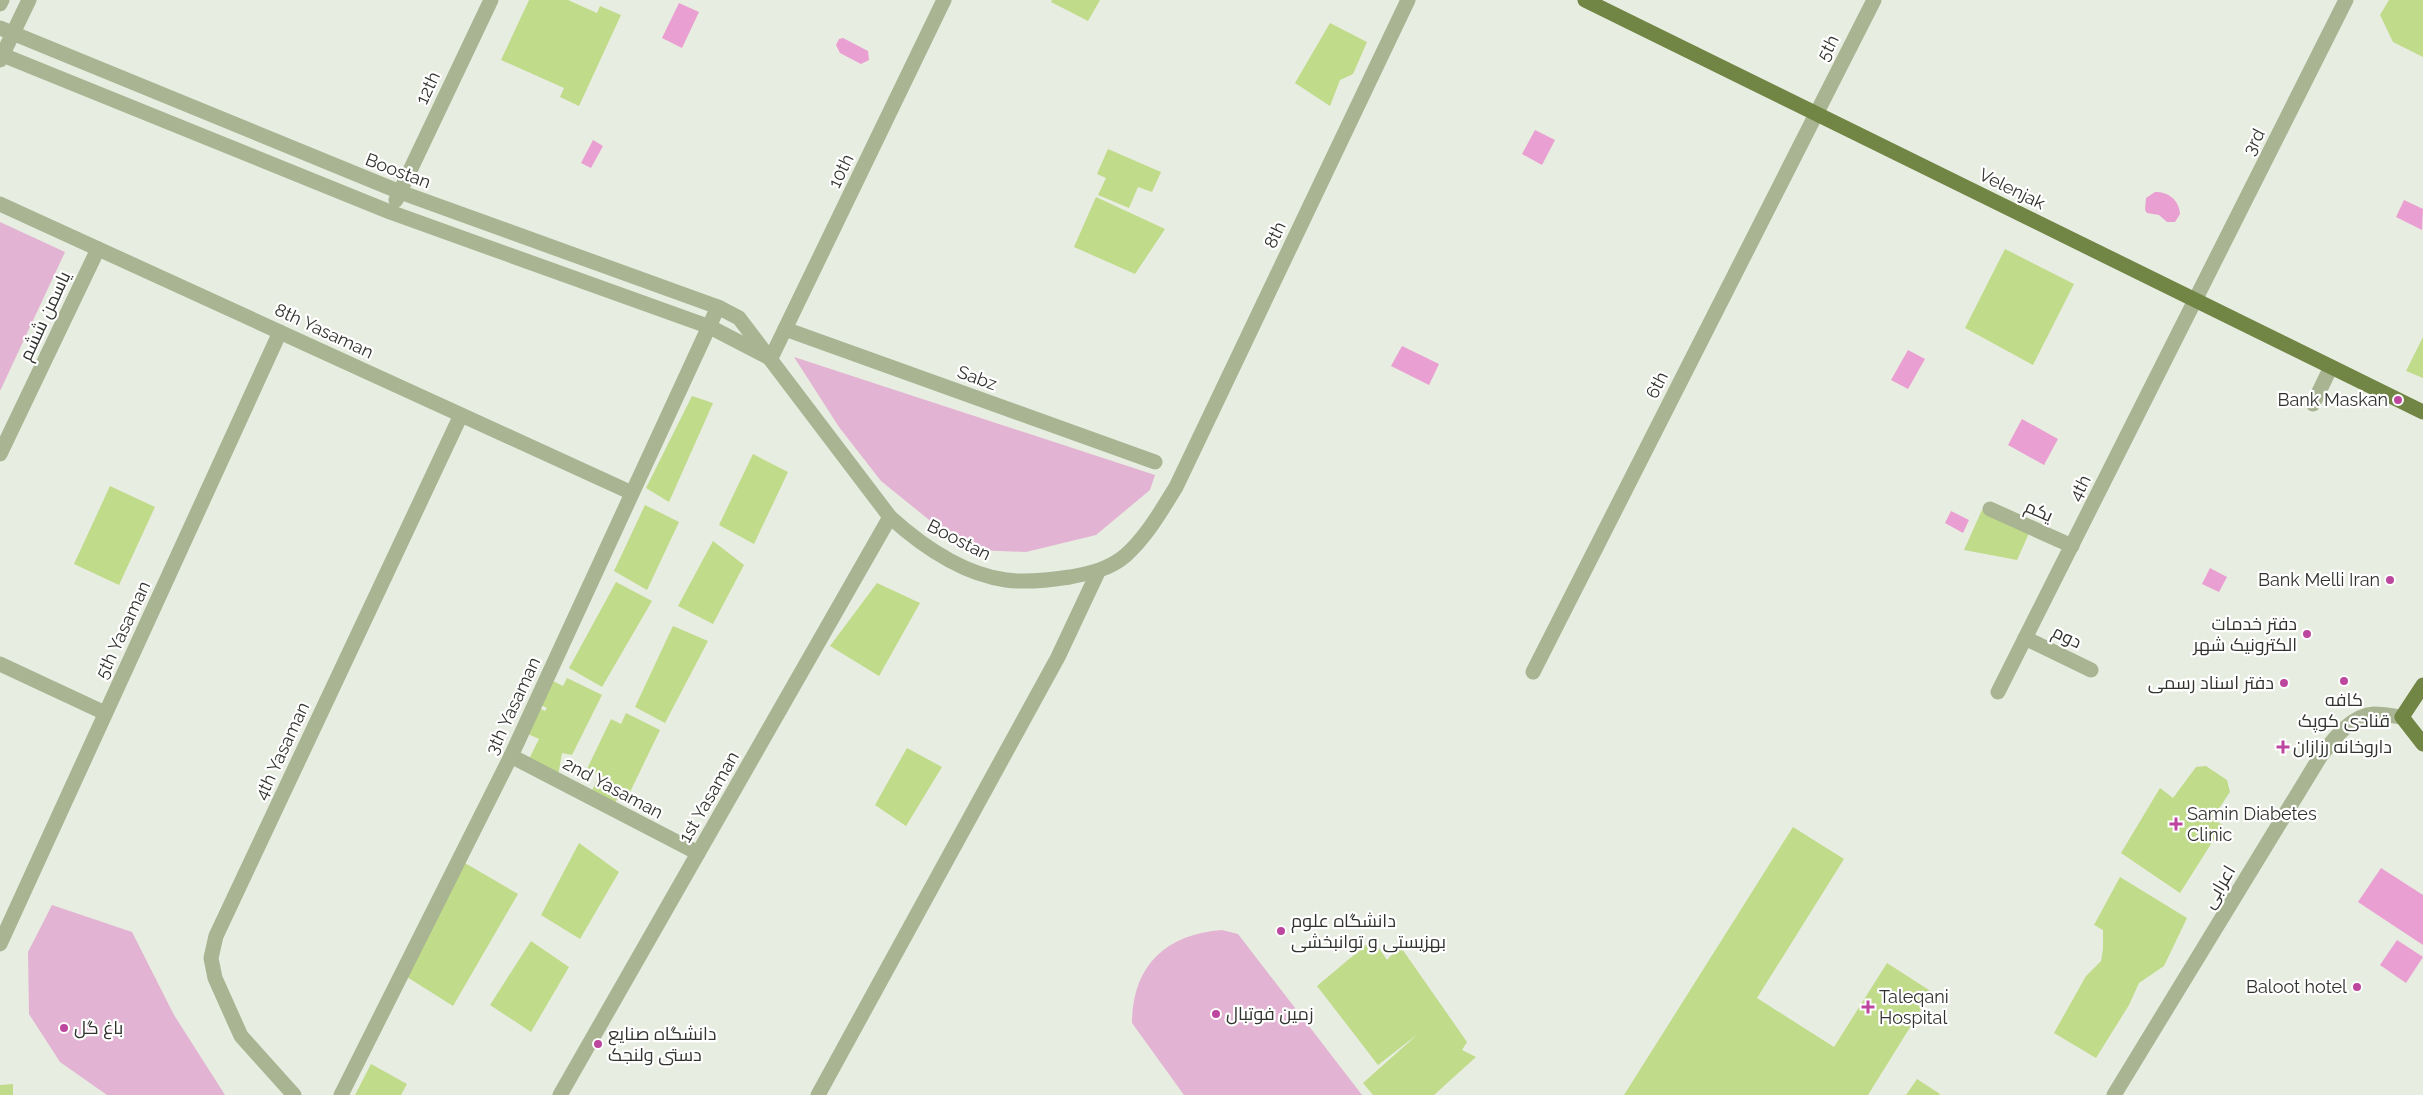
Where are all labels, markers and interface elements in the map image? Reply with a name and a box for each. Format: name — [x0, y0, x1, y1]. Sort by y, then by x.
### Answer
street label: 5th — [1812, 31, 1843, 64]
street label: 12th — [411, 68, 444, 107]
street label: 3rd — [2238, 125, 2269, 159]
street label: Boostan — [362, 148, 434, 193]
street label: 10th — [823, 150, 858, 191]
street label: Velenjak — [1976, 164, 2049, 214]
street label: 8th — [1259, 218, 1290, 252]
street label: یاسمن ششم — [15, 267, 76, 365]
street label: 8th Yasaman — [272, 299, 377, 363]
street label: Sabz — [955, 361, 1000, 394]
street label: 6th — [1641, 368, 1672, 402]
place label: Bank Maskan — [2278, 389, 2388, 410]
marker: Bank Maskan — [2392, 394, 2404, 406]
street label: 4th — [2064, 471, 2095, 504]
street label: یکم — [2021, 495, 2057, 528]
street label: Boostan — [924, 515, 994, 564]
place label: Bank Melli Iran — [2258, 569, 2380, 590]
marker: Bank Melli Iran — [2384, 574, 2396, 586]
street label: 5th Yasaman — [91, 578, 154, 682]
place label: دفتر خدمات الکترونیک شهر — [2192, 613, 2297, 656]
street label: دوم — [2048, 621, 2085, 654]
marker: دفتر خدمات الکترونیک شهر — [2301, 628, 2313, 640]
street label: 3th Yasaman — [481, 654, 544, 758]
place label: دفتر اسناد رسمی — [2148, 672, 2274, 694]
marker: کافه قنادی کوپک — [2338, 675, 2350, 687]
marker: دفتر اسناد رسمی — [2278, 677, 2290, 689]
place label: کافه قنادی کوپک — [2298, 689, 2390, 733]
street label: 4th Yasaman — [250, 699, 313, 803]
place label: داروخانه رزازان — [2293, 736, 2392, 758]
marker: داروخانه رزازان — [2277, 741, 2289, 753]
street label: 1st Yasaman — [674, 747, 743, 846]
street label: 2nd Yasaman — [560, 752, 667, 823]
place label: Samin Diabetes Clinic — [2187, 803, 2317, 845]
marker: Samin Diabetes Clinic — [2169, 817, 2183, 831]
street label: اعرابی — [2198, 861, 2240, 913]
place label: دانشگاه علوم بهزیستی و توانبخشی — [1291, 910, 1446, 953]
marker: دانشگاه علوم بهزیستی و توانبخشی — [1275, 925, 1287, 937]
place label: Baloot hotel — [2246, 976, 2347, 997]
marker: Baloot hotel — [2351, 981, 2363, 993]
place label: Taleqani Hospital — [1879, 986, 1949, 1028]
marker: Taleqani Hospital — [1861, 1000, 1875, 1014]
place label: زمین فوتبال — [1226, 1003, 1313, 1025]
marker: زمین فوتبال — [1210, 1008, 1222, 1020]
place label: باغ گل — [74, 1017, 123, 1040]
marker: باغ گل — [58, 1022, 70, 1034]
place label: دانشگاه صنایع دستى ولنجک — [608, 1023, 717, 1066]
marker: دانشگاه صنایع دستى ولنجک — [592, 1038, 604, 1050]

